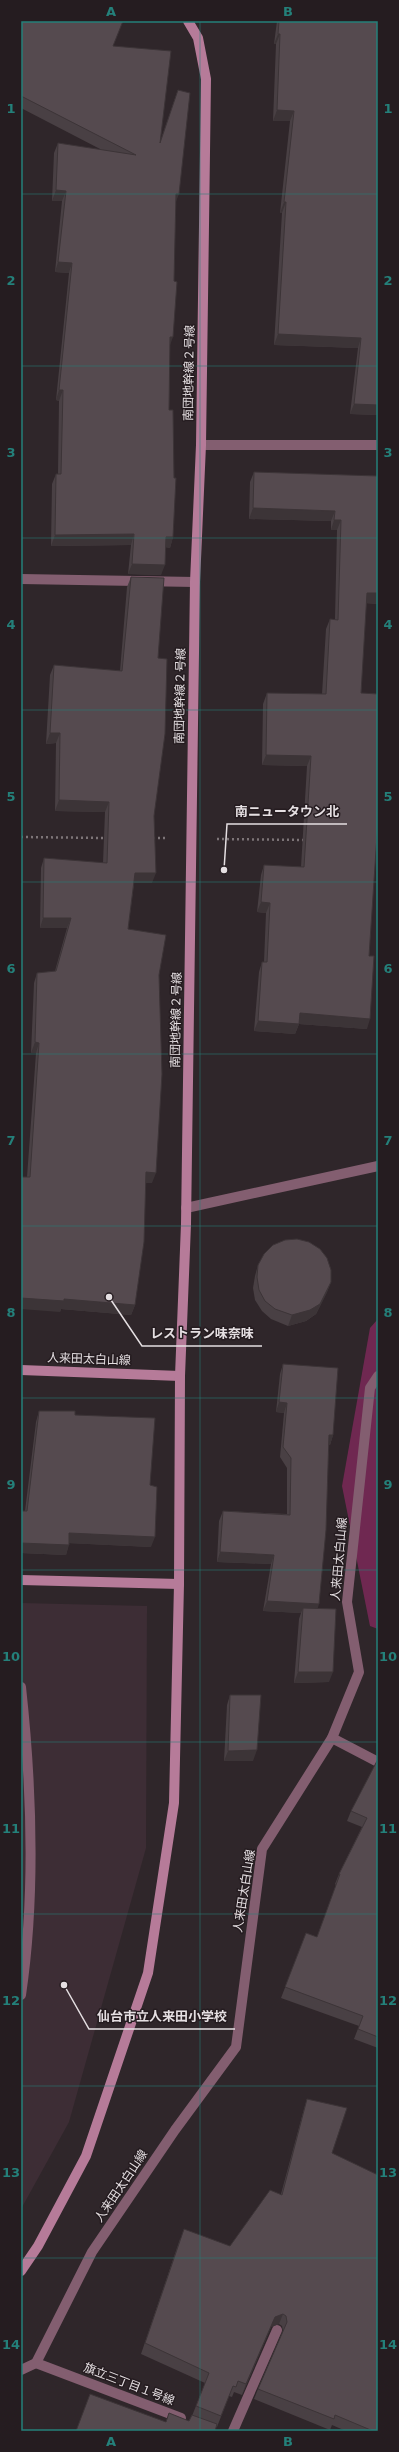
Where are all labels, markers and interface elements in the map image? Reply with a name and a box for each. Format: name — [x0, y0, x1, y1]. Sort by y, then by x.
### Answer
text: A — [106, 4, 116, 19]
text: B — [283, 4, 293, 19]
text: 1 — [6, 101, 16, 116]
text: 1 — [383, 101, 393, 116]
text: 2 — [6, 273, 16, 288]
text: 2 — [383, 273, 393, 288]
street label: 南団地幹線２号線 — [181, 325, 197, 421]
text: 3 — [6, 445, 16, 460]
text: 3 — [383, 445, 393, 460]
text: 4 — [6, 617, 16, 632]
text: 4 — [383, 617, 393, 632]
street label: 南団地幹線２号線 — [172, 648, 188, 744]
text: 5 — [6, 789, 16, 804]
text: 5 — [383, 789, 393, 804]
callout: 南ニュータウン北 — [227, 799, 347, 824]
text: 南ニュータウン北 — [235, 804, 339, 819]
text: 6 — [6, 961, 16, 976]
text: 6 — [383, 961, 393, 976]
street label: 南団地幹線２号線 — [168, 972, 184, 1068]
text: 7 — [6, 1133, 16, 1148]
text: 7 — [383, 1133, 393, 1148]
text: 8 — [6, 1305, 16, 1320]
text: 8 — [383, 1305, 393, 1320]
callout: レストラン味奈味 — [142, 1321, 262, 1346]
text: レストラン味奈味 — [150, 1326, 254, 1341]
street label: 人来田太白山線 — [47, 1351, 131, 1367]
text: 9 — [6, 1477, 16, 1492]
text: 9 — [383, 1477, 393, 1492]
street label: 人来田太白山線 — [328, 1517, 350, 1601]
text: 10 — [2, 1649, 20, 1664]
text: 10 — [379, 1649, 397, 1664]
text: 11 — [2, 1821, 20, 1836]
text: 11 — [379, 1821, 397, 1836]
street label: 人来田太白山線 — [231, 1848, 257, 1934]
text: 12 — [2, 1993, 20, 2008]
text: 12 — [379, 1993, 397, 2008]
callout: 仙台市立人来田小学校 — [89, 2004, 235, 2029]
text: 仙台市立人来田小学校 — [97, 2009, 227, 2024]
street label: 人来田太白山線 — [92, 2147, 150, 2225]
text: 13 — [2, 2165, 20, 2180]
text: 13 — [379, 2165, 397, 2180]
text: 14 — [2, 2337, 20, 2352]
text: 14 — [379, 2337, 397, 2352]
street label: 旗立三丁目１号線 — [82, 2360, 176, 2408]
text: A — [106, 2434, 116, 2449]
text: B — [283, 2434, 293, 2449]

